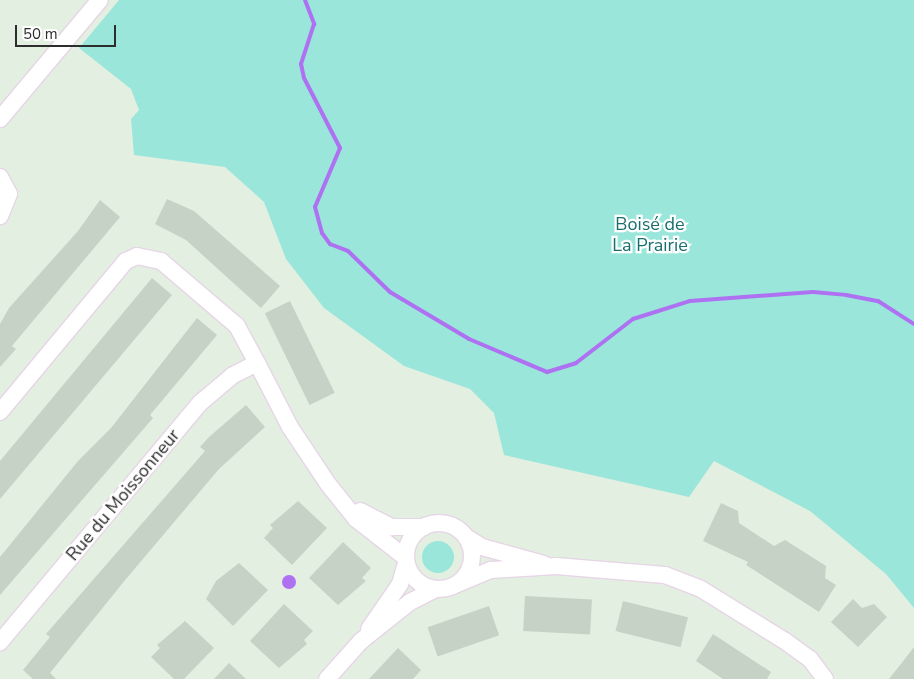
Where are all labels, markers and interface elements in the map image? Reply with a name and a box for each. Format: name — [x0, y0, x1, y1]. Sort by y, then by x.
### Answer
scale bar — [18, 15, 119, 47]
text: 50 m — [23, 24, 58, 44]
park label: Boisé de La Prairie — [612, 214, 688, 256]
street label: Rue du Moissonneur — [62, 425, 184, 565]

